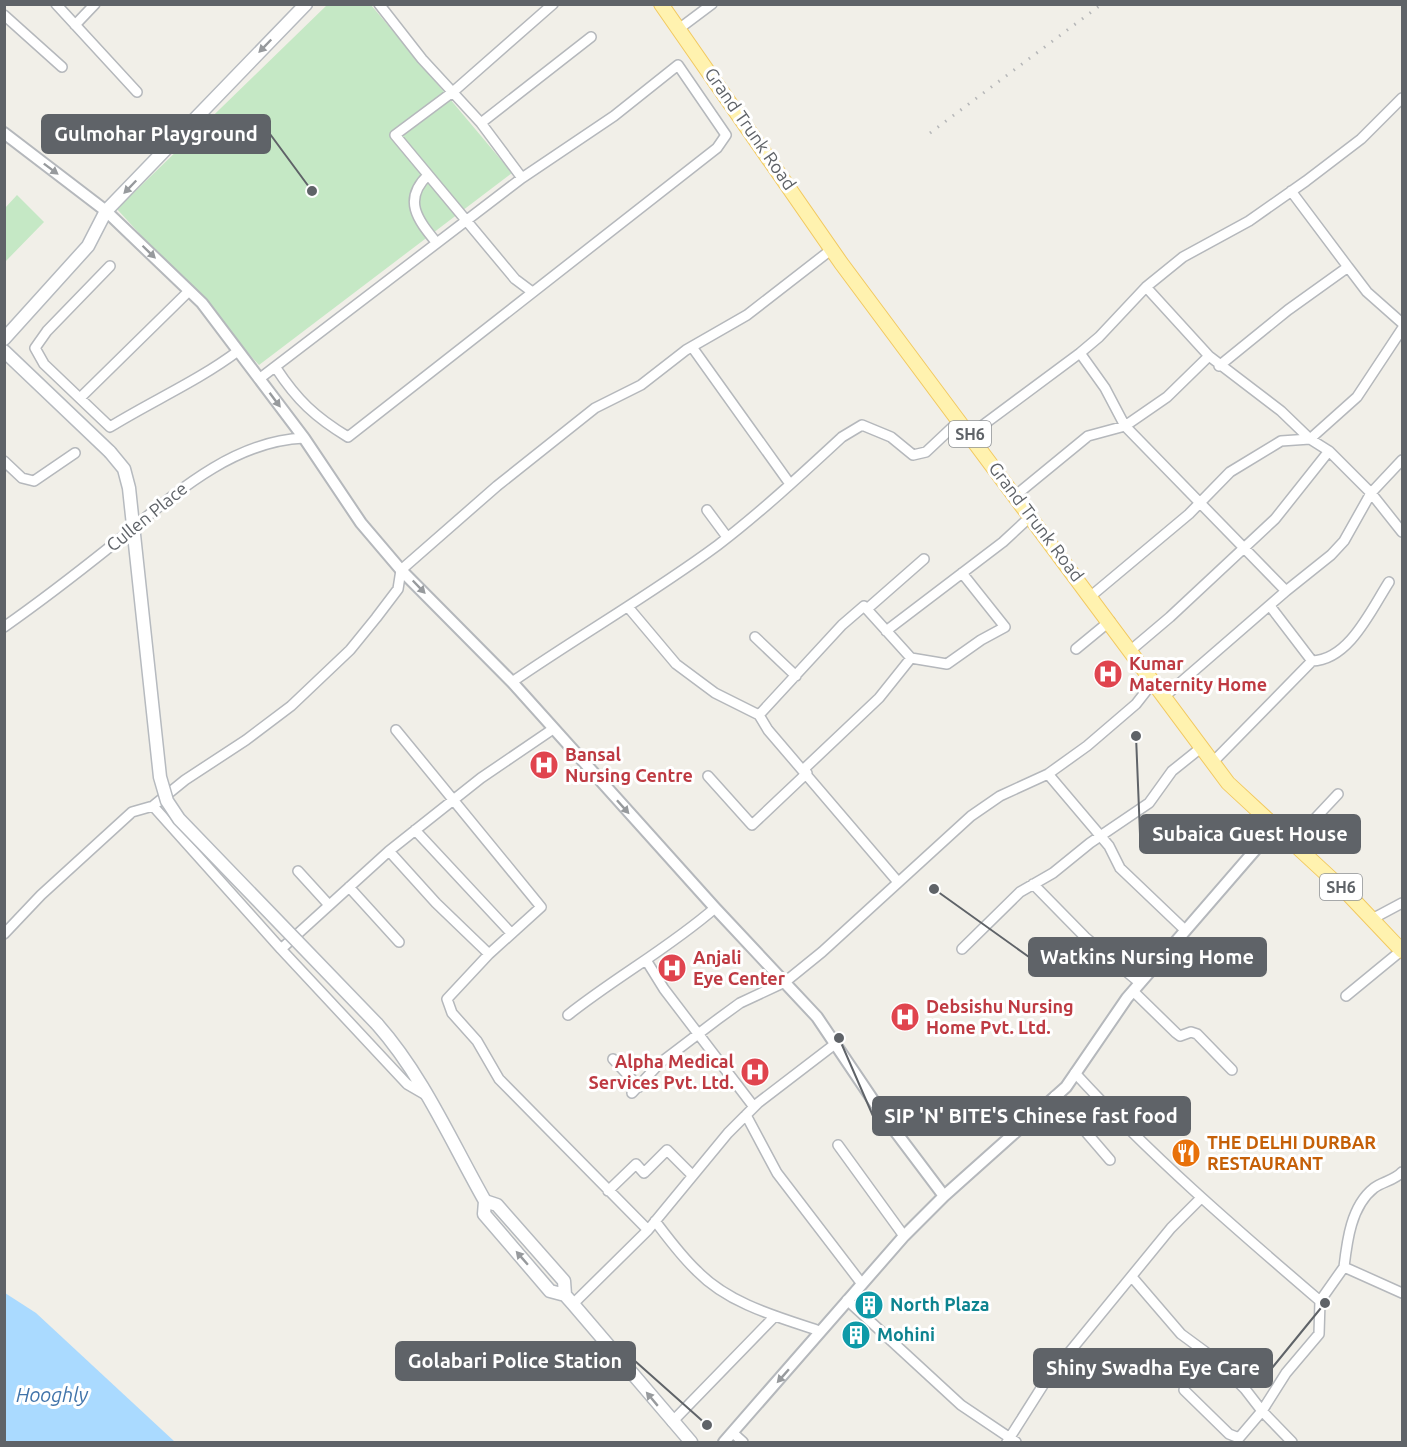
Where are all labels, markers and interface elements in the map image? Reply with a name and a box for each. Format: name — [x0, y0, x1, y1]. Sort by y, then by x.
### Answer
one-way arrow — [258, 39, 272, 54]
street label: Grand Trunk Road — [701, 64, 800, 193]
callout: Gulmohar Playground — [42, 115, 270, 153]
text: Gulmohar Playground — [54, 122, 258, 145]
one-way arrow — [42, 163, 58, 175]
one-way arrow — [123, 179, 137, 194]
one-way arrow — [141, 245, 156, 259]
one-way arrow — [269, 391, 281, 407]
road number: SH6 — [949, 421, 991, 447]
street label: Grand Trunk Road — [985, 458, 1088, 585]
street label: Cullen Place — [102, 478, 191, 555]
one-way arrow — [412, 579, 426, 593]
place label: Kumar Maternity Home — [1129, 653, 1267, 694]
hospital icon: Kumar Maternity Home — [1092, 658, 1124, 690]
place label: Bansal Nursing Centre — [565, 744, 693, 785]
hospital icon: Bansal Nursing Centre — [528, 749, 560, 781]
one-way arrow — [616, 799, 630, 814]
callout: Subaica Guest House — [1140, 815, 1360, 853]
text: Subaica Guest House — [1152, 822, 1348, 845]
road number: SH6 — [1320, 874, 1362, 900]
callout: Watkins Nursing Home — [1029, 938, 1266, 976]
text: Watkins Nursing Home — [1040, 945, 1254, 968]
place label: Anjali Eye Center — [693, 947, 786, 988]
hospital icon: Anjali Eye Center — [656, 952, 688, 984]
place label: Debsishu Nursing Home Pvt. Ltd. — [926, 996, 1074, 1037]
hospital icon: Debsishu Nursing Home Pvt. Ltd. — [889, 1001, 921, 1033]
place label: Alpha Medical Services Pvt. Ltd. — [589, 1051, 735, 1092]
hospital icon: Alpha Medical Services Pvt. Ltd. — [739, 1056, 771, 1088]
callout: SIP 'N' BITE'S Chinese fast food — [873, 1097, 1190, 1135]
text: SIP 'N' BITE'S Chinese fast food — [884, 1104, 1178, 1127]
place label: THE DELHI DURBAR RESTAURANT — [1207, 1132, 1376, 1173]
restaurant icon: THE DELHI DURBAR RESTAURANT — [1170, 1137, 1202, 1169]
one-way arrow — [516, 1251, 529, 1266]
building icon: North Plaza — [853, 1289, 885, 1321]
place label: North Plaza — [890, 1294, 989, 1314]
building icon: Mohini — [840, 1319, 872, 1351]
place label: Mohini — [877, 1324, 935, 1344]
callout: Golabari Police Station — [396, 1342, 635, 1380]
text: Golabari Police Station — [408, 1349, 622, 1372]
callout: Shiny Swadha Eye Care — [1034, 1349, 1272, 1387]
text: Shiny Swadha Eye Care — [1046, 1356, 1260, 1379]
one-way arrow — [776, 1368, 789, 1384]
water label: Hooghly — [16, 1383, 89, 1406]
one-way arrow — [646, 1392, 659, 1407]

